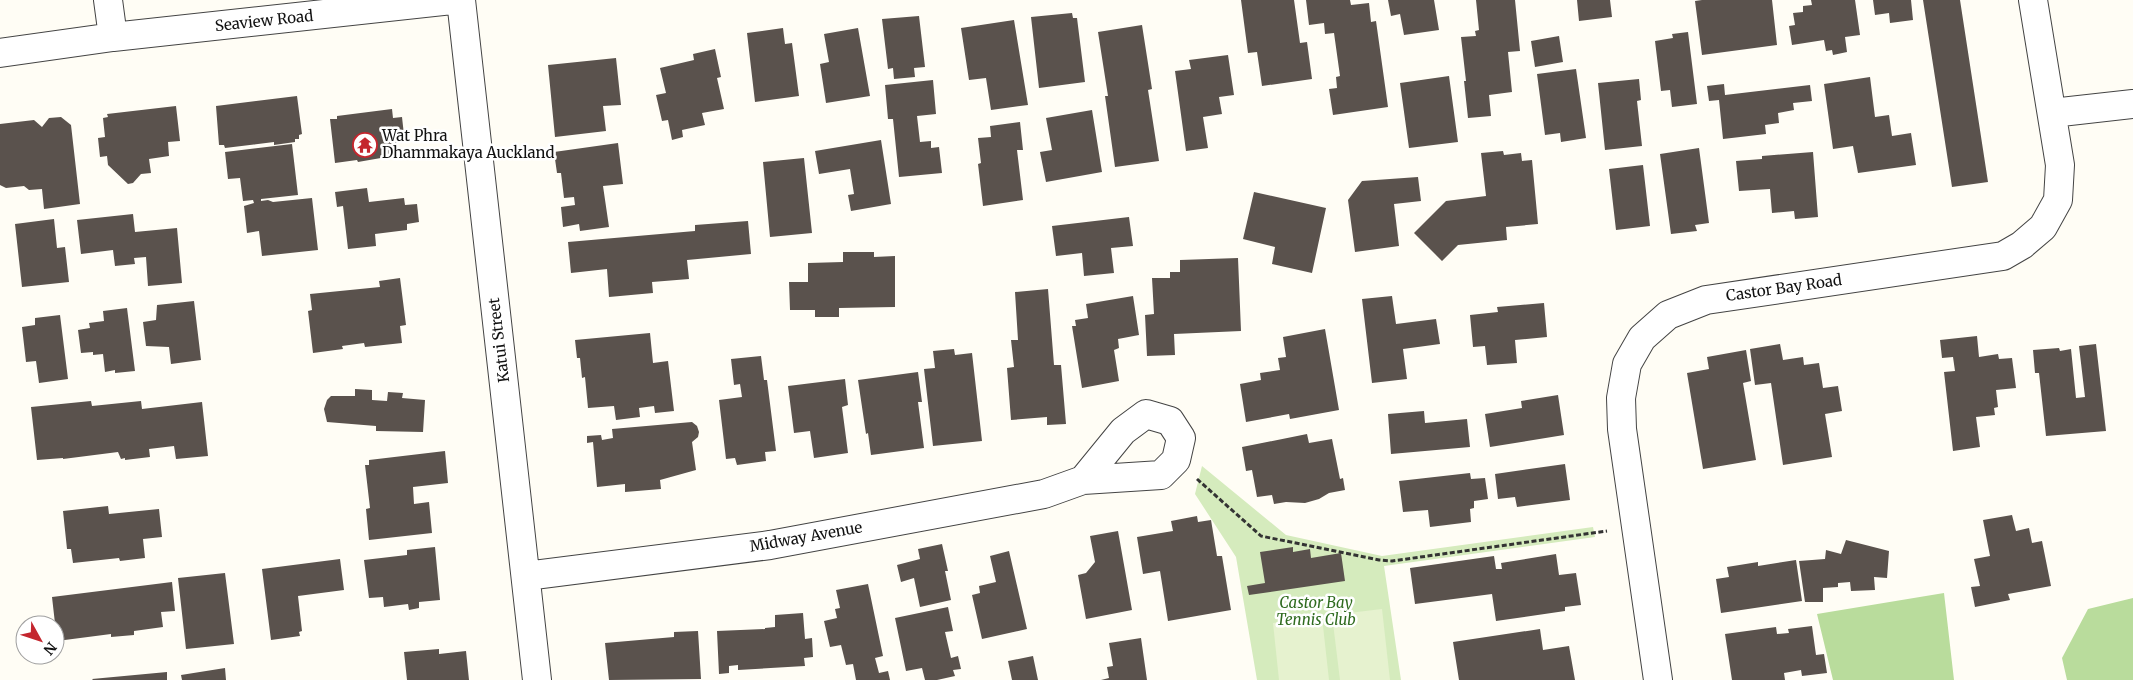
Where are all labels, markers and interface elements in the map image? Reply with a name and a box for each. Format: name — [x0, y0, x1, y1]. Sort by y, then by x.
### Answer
street label: Seaview Road — [214, 6, 314, 35]
place label: Wat Phra Dhammakaya Auckland — [381, 126, 555, 162]
temple icon: Wat Phra Dhammakaya Auckland — [352, 132, 378, 158]
street label: Castor Bay Road — [1725, 270, 1843, 305]
street label: Katui Street — [484, 296, 513, 384]
street label: Midway Avenue — [748, 517, 864, 556]
park label: Castor Bay Tennis Club — [1276, 593, 1356, 629]
north arrow — [15, 615, 65, 665]
text: N — [40, 638, 60, 658]

